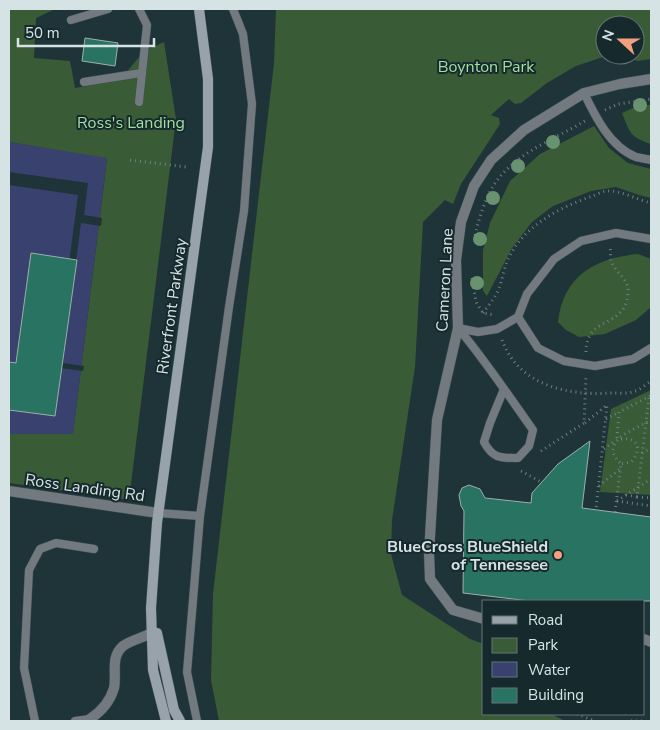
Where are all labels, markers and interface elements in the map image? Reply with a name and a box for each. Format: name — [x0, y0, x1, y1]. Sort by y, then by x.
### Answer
scale bar — [18, 15, 154, 47]
north arrow — [595, 15, 645, 65]
text: 50 m — [25, 23, 60, 43]
text: N — [598, 27, 619, 44]
park label: Boynton Park — [438, 56, 535, 78]
park label: Ross's Landing — [77, 112, 185, 134]
street label: Cameron Lane — [431, 228, 459, 332]
street label: Riverfront Parkway — [152, 236, 193, 376]
street label: Ross Landing Rd — [24, 469, 146, 507]
place label: BlueCross BlueShield of Tennessee — [387, 536, 548, 576]
marker: BlueCross BlueShield of Tennessee — [552, 549, 564, 561]
legend — [482, 600, 645, 715]
text: Road — [528, 610, 563, 630]
text: Park — [528, 635, 558, 655]
text: Water — [528, 660, 571, 680]
text: Building — [528, 685, 584, 705]

